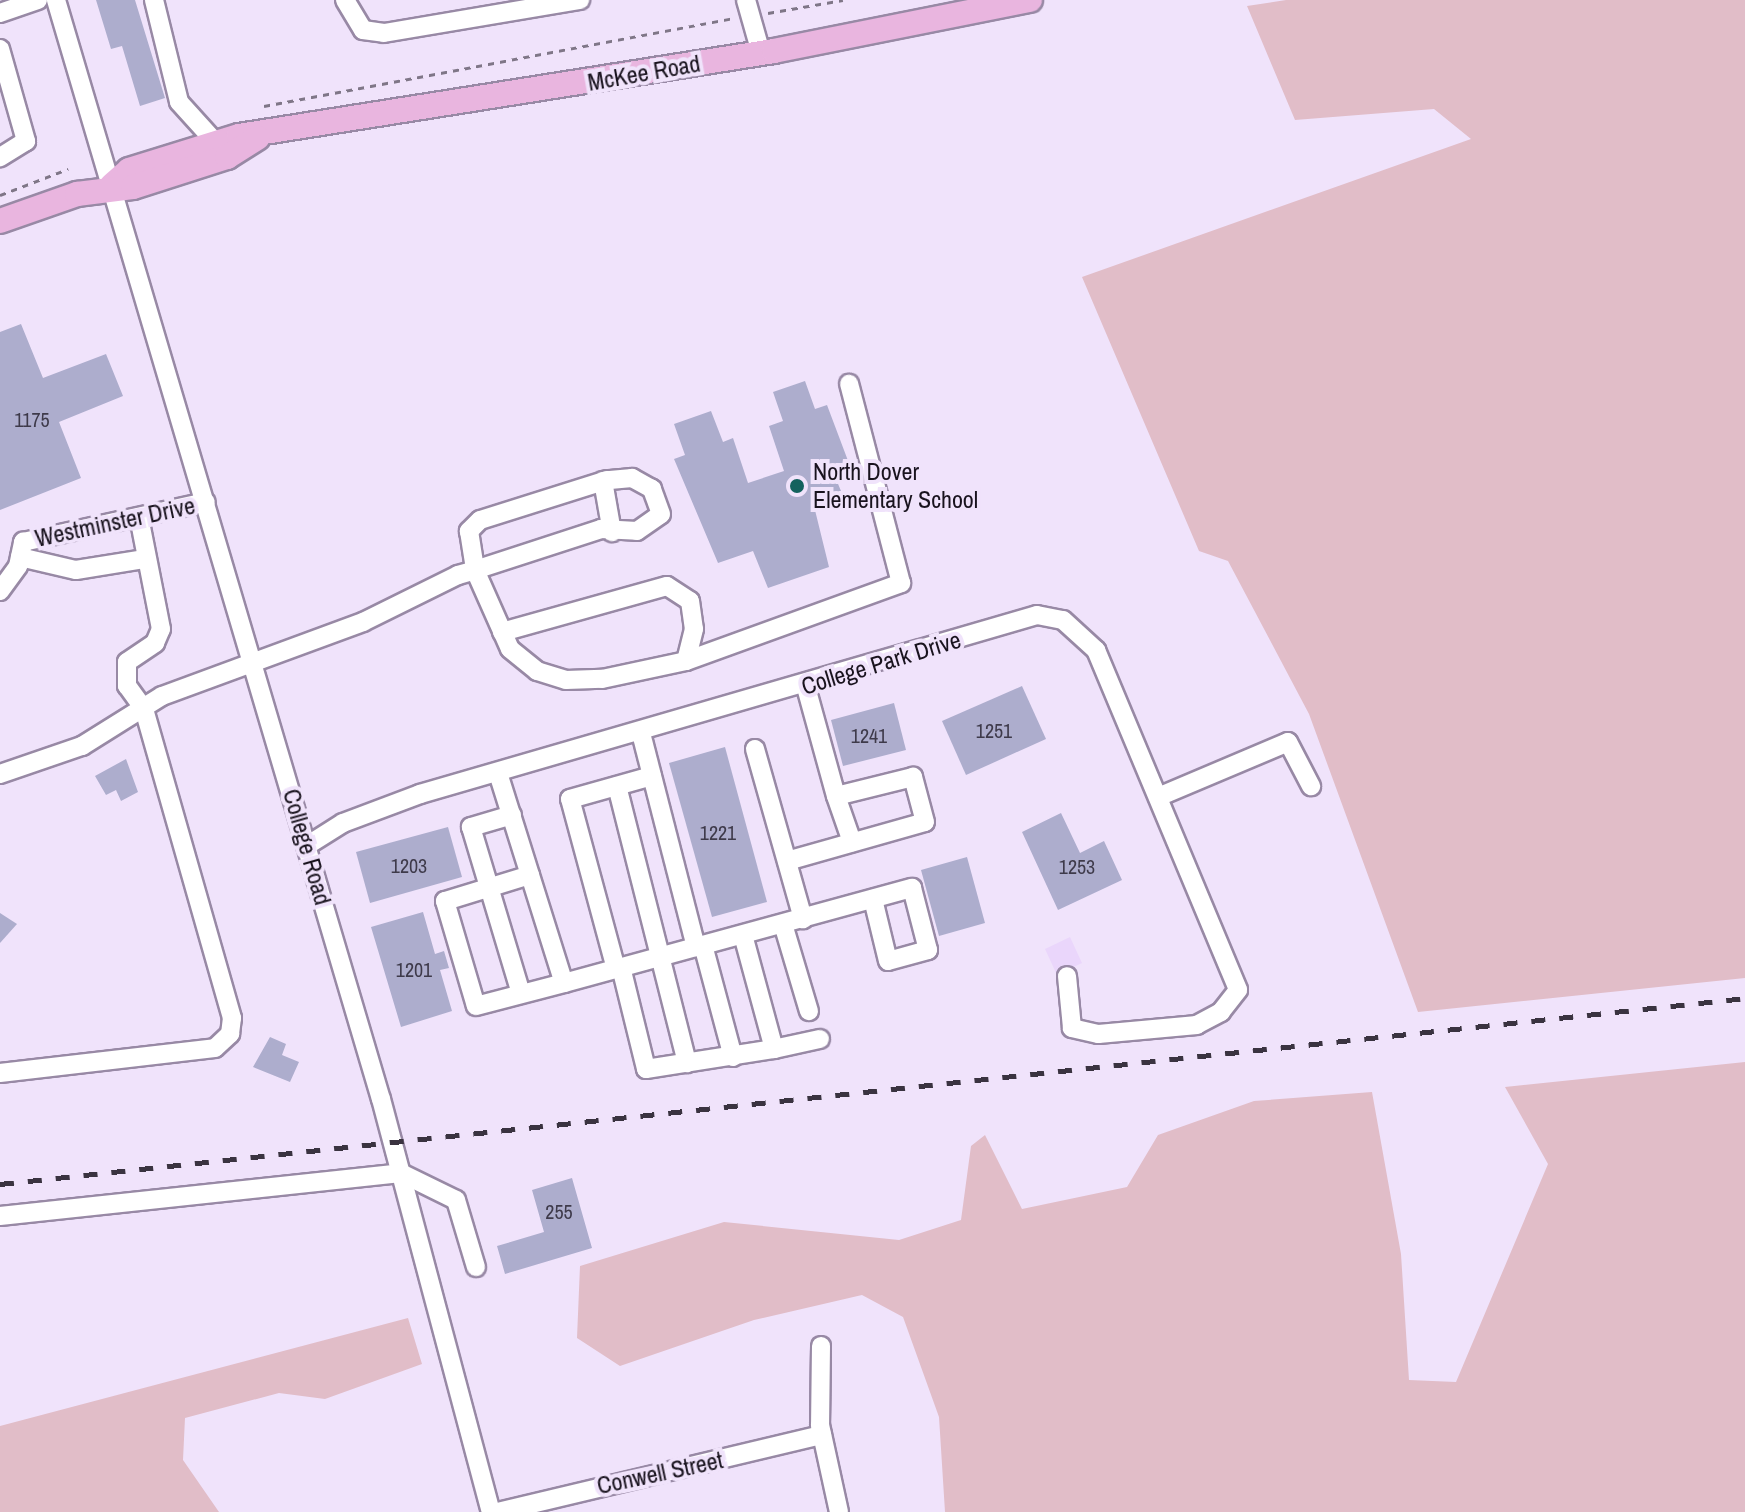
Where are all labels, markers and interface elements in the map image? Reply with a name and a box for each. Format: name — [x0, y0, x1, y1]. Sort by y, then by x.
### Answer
street label: McKee Road — [585, 49, 703, 97]
house number: 1175 — [14, 407, 50, 431]
place label: North Dover Elementary School — [813, 458, 978, 514]
marker: North Dover Elementary School — [788, 477, 806, 495]
street label: Westminster Drive — [32, 491, 198, 553]
street label: College Park Drive — [798, 625, 964, 701]
house number: 1251 — [976, 718, 1012, 742]
house number: 1241 — [851, 723, 887, 747]
street label: College Road — [277, 786, 337, 908]
house number: 1221 — [700, 820, 736, 844]
house number: 1203 — [391, 853, 427, 877]
house number: 1253 — [1059, 854, 1095, 878]
house number: 1201 — [396, 957, 432, 981]
house number: 255 — [545, 1199, 573, 1223]
street label: Conwell Street — [594, 1446, 726, 1500]

